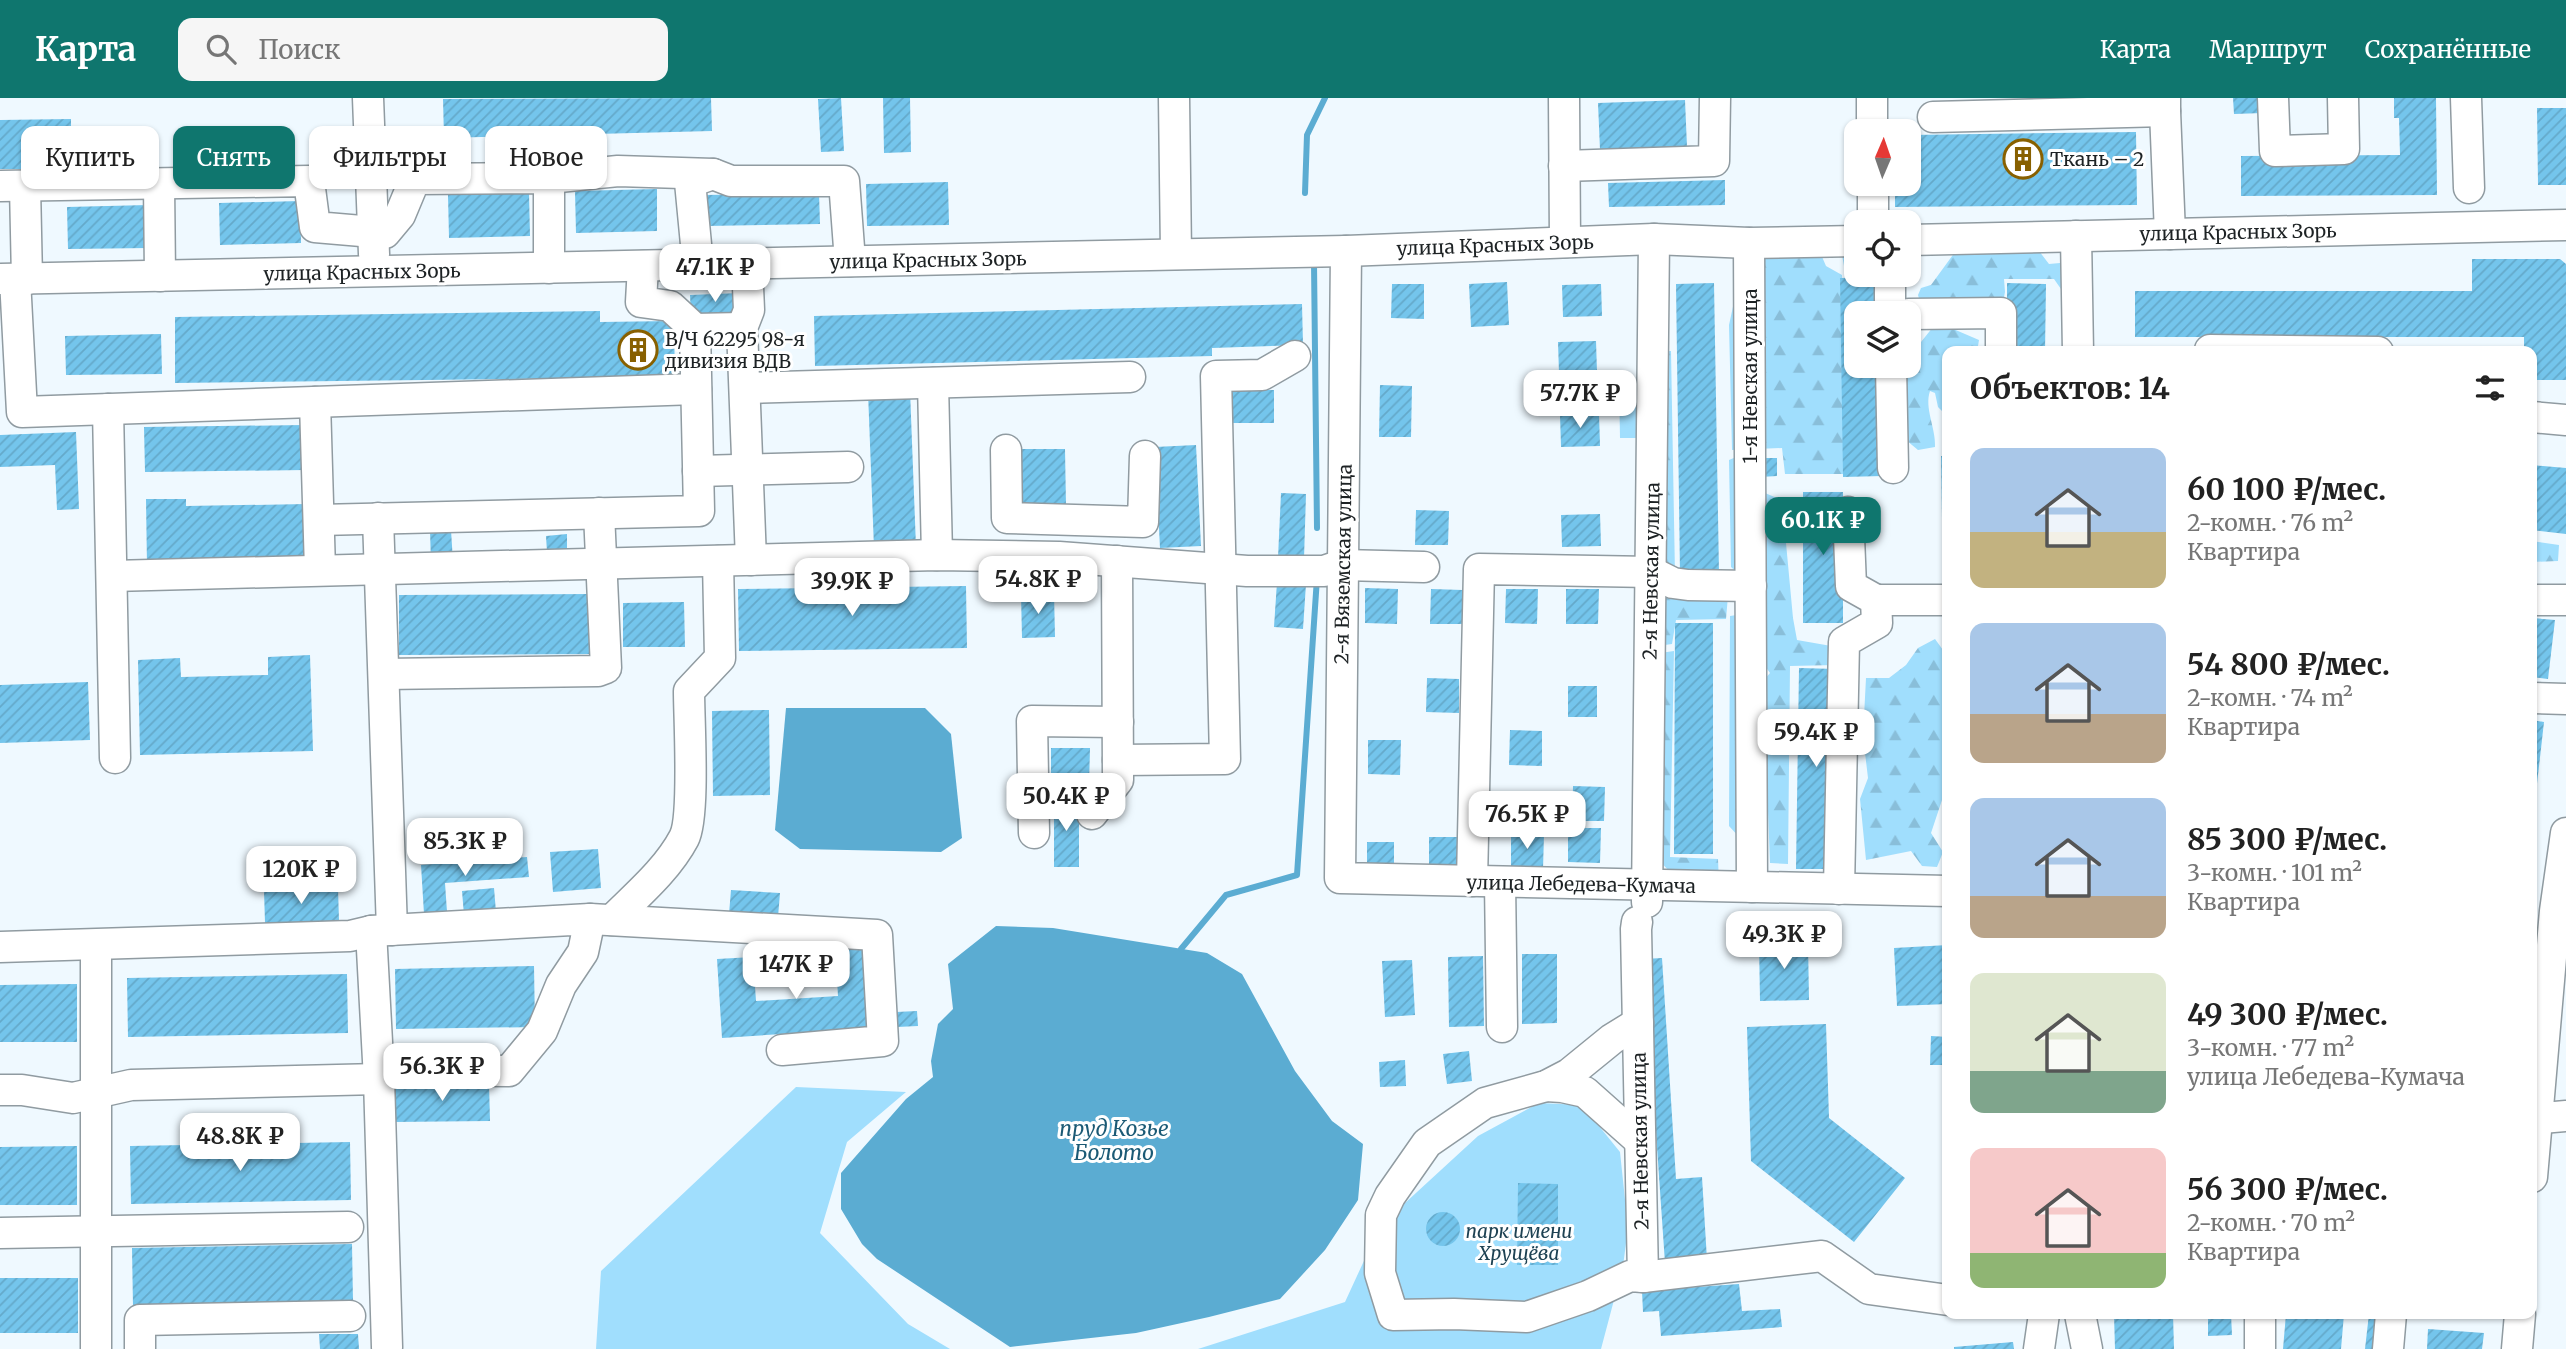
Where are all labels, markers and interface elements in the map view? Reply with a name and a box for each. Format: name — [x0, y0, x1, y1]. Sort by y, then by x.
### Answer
search box — [178, 18, 668, 81]
text: Карта — [35, 29, 136, 70]
icon: search — [202, 30, 240, 68]
text: Поиск — [258, 33, 341, 66]
text: Карта — [2100, 34, 2171, 65]
text: Маршрут — [2209, 34, 2327, 65]
text: Сохранённые — [2365, 34, 2531, 65]
north arrow — [1844, 119, 1922, 196]
map controls — [1844, 119, 1921, 378]
chip: Купить — [21, 126, 159, 189]
chip: Снять — [173, 126, 295, 189]
chip: Фильтры — [309, 126, 471, 189]
chip: Новое — [485, 126, 607, 189]
building icon: Ткань – 2 — [2002, 138, 2044, 180]
place label: Ткань – 2 — [2050, 147, 2144, 171]
button: locate — [1844, 210, 1921, 287]
street label: улица Красных Зорь — [2139, 218, 2337, 246]
street label: улица Красных Зорь — [1396, 230, 1594, 260]
pin: 47.1K ₽ — [650, 244, 780, 304]
street label: улица Красных Зорь — [829, 246, 1027, 274]
text: 47.1K ₽ — [675, 252, 755, 281]
street label: улица Красных Зорь — [263, 258, 461, 286]
street label: 1-я Невская улица — [1738, 289, 1762, 463]
button: layers — [1844, 301, 1921, 378]
place label: В/Ч 62295 98-я дивизия ВДВ — [664, 327, 805, 373]
building icon: В/Ч 62295 98-я дивизия ВДВ — [617, 329, 659, 371]
text: Объектов: 14 — [1970, 369, 2170, 407]
icon: filters — [2471, 369, 2509, 407]
pin: 57.7K ₽ — [1515, 370, 1645, 430]
text: 57.7K ₽ — [1539, 378, 1621, 407]
street label: 2-я Вяземская улица — [1329, 464, 1357, 664]
text: 60 100 ₽/мес. — [2187, 470, 2386, 508]
icon: home — [2026, 476, 2110, 560]
street label: 2-я Невская улица — [1637, 482, 1665, 660]
pin: 60.1K ₽ — [1758, 498, 1888, 557]
text: 60.1K ₽ — [1781, 505, 1865, 534]
text: 2-комн. · 76 m² — [2187, 508, 2353, 537]
text: Квартира — [2187, 537, 2300, 566]
pin: 54.8K ₽ — [973, 556, 1103, 616]
pin: 39.9K ₽ — [787, 559, 917, 618]
text: 54.8K ₽ — [994, 564, 1082, 593]
text: 39.9K ₽ — [811, 566, 894, 595]
text: 54 800 ₽/мес. — [2187, 645, 2390, 683]
icon: home — [2026, 651, 2110, 735]
text: 2-комн. · 74 m² — [2187, 683, 2353, 712]
pin: 59.4K ₽ — [1751, 710, 1881, 769]
text: Квартира — [2187, 712, 2300, 741]
text: 59.4K ₽ — [1773, 717, 1859, 746]
pin: 50.4K ₽ — [1001, 774, 1131, 833]
text: 50.4K ₽ — [1022, 781, 1110, 810]
pin: 76.5K ₽ — [1462, 792, 1592, 851]
text: 76.5K ₽ — [1485, 799, 1569, 828]
pin: 85.3K ₽ — [400, 818, 530, 878]
text: 85 300 ₽/мес. — [2187, 820, 2387, 858]
text: 85.3K ₽ — [423, 826, 507, 855]
icon: home — [2026, 826, 2110, 910]
pin: 120K ₽ — [244, 846, 358, 906]
text: 120K ₽ — [262, 854, 340, 883]
text: 3-комн. · 101 m² — [2187, 858, 2362, 887]
street label: улица Лебедева-Кумача — [1466, 870, 1696, 898]
text: Квартира — [2187, 887, 2300, 916]
pin: 49.3K ₽ — [1719, 912, 1849, 971]
text: 49.3K ₽ — [1742, 919, 1826, 948]
pin: 147K ₽ — [739, 942, 853, 1001]
text: 147K ₽ — [759, 949, 833, 978]
text: 49 300 ₽/мес. — [2187, 995, 2388, 1033]
icon: home — [2026, 1001, 2110, 1085]
text: 3-комн. · 77 m² — [2187, 1033, 2354, 1062]
pin: 56.3K ₽ — [377, 1044, 507, 1103]
text: 56.3K ₽ — [399, 1051, 485, 1080]
street label: 2-я Невская улица — [1626, 1052, 1654, 1230]
text: улица Лебедева-Кумача — [2187, 1062, 2465, 1091]
pin: 48.8K ₽ — [175, 1114, 305, 1173]
water label: пруд Козье Болото — [1059, 1115, 1169, 1166]
text: 48.8K ₽ — [196, 1121, 284, 1150]
text: 56 300 ₽/мес. — [2187, 1170, 2388, 1208]
icon: home — [2026, 1176, 2110, 1260]
text: 2-комн. · 70 m² — [2187, 1208, 2355, 1237]
park label: парк имени Хрущёва — [1466, 1219, 1572, 1265]
text: Квартира — [2187, 1237, 2300, 1266]

